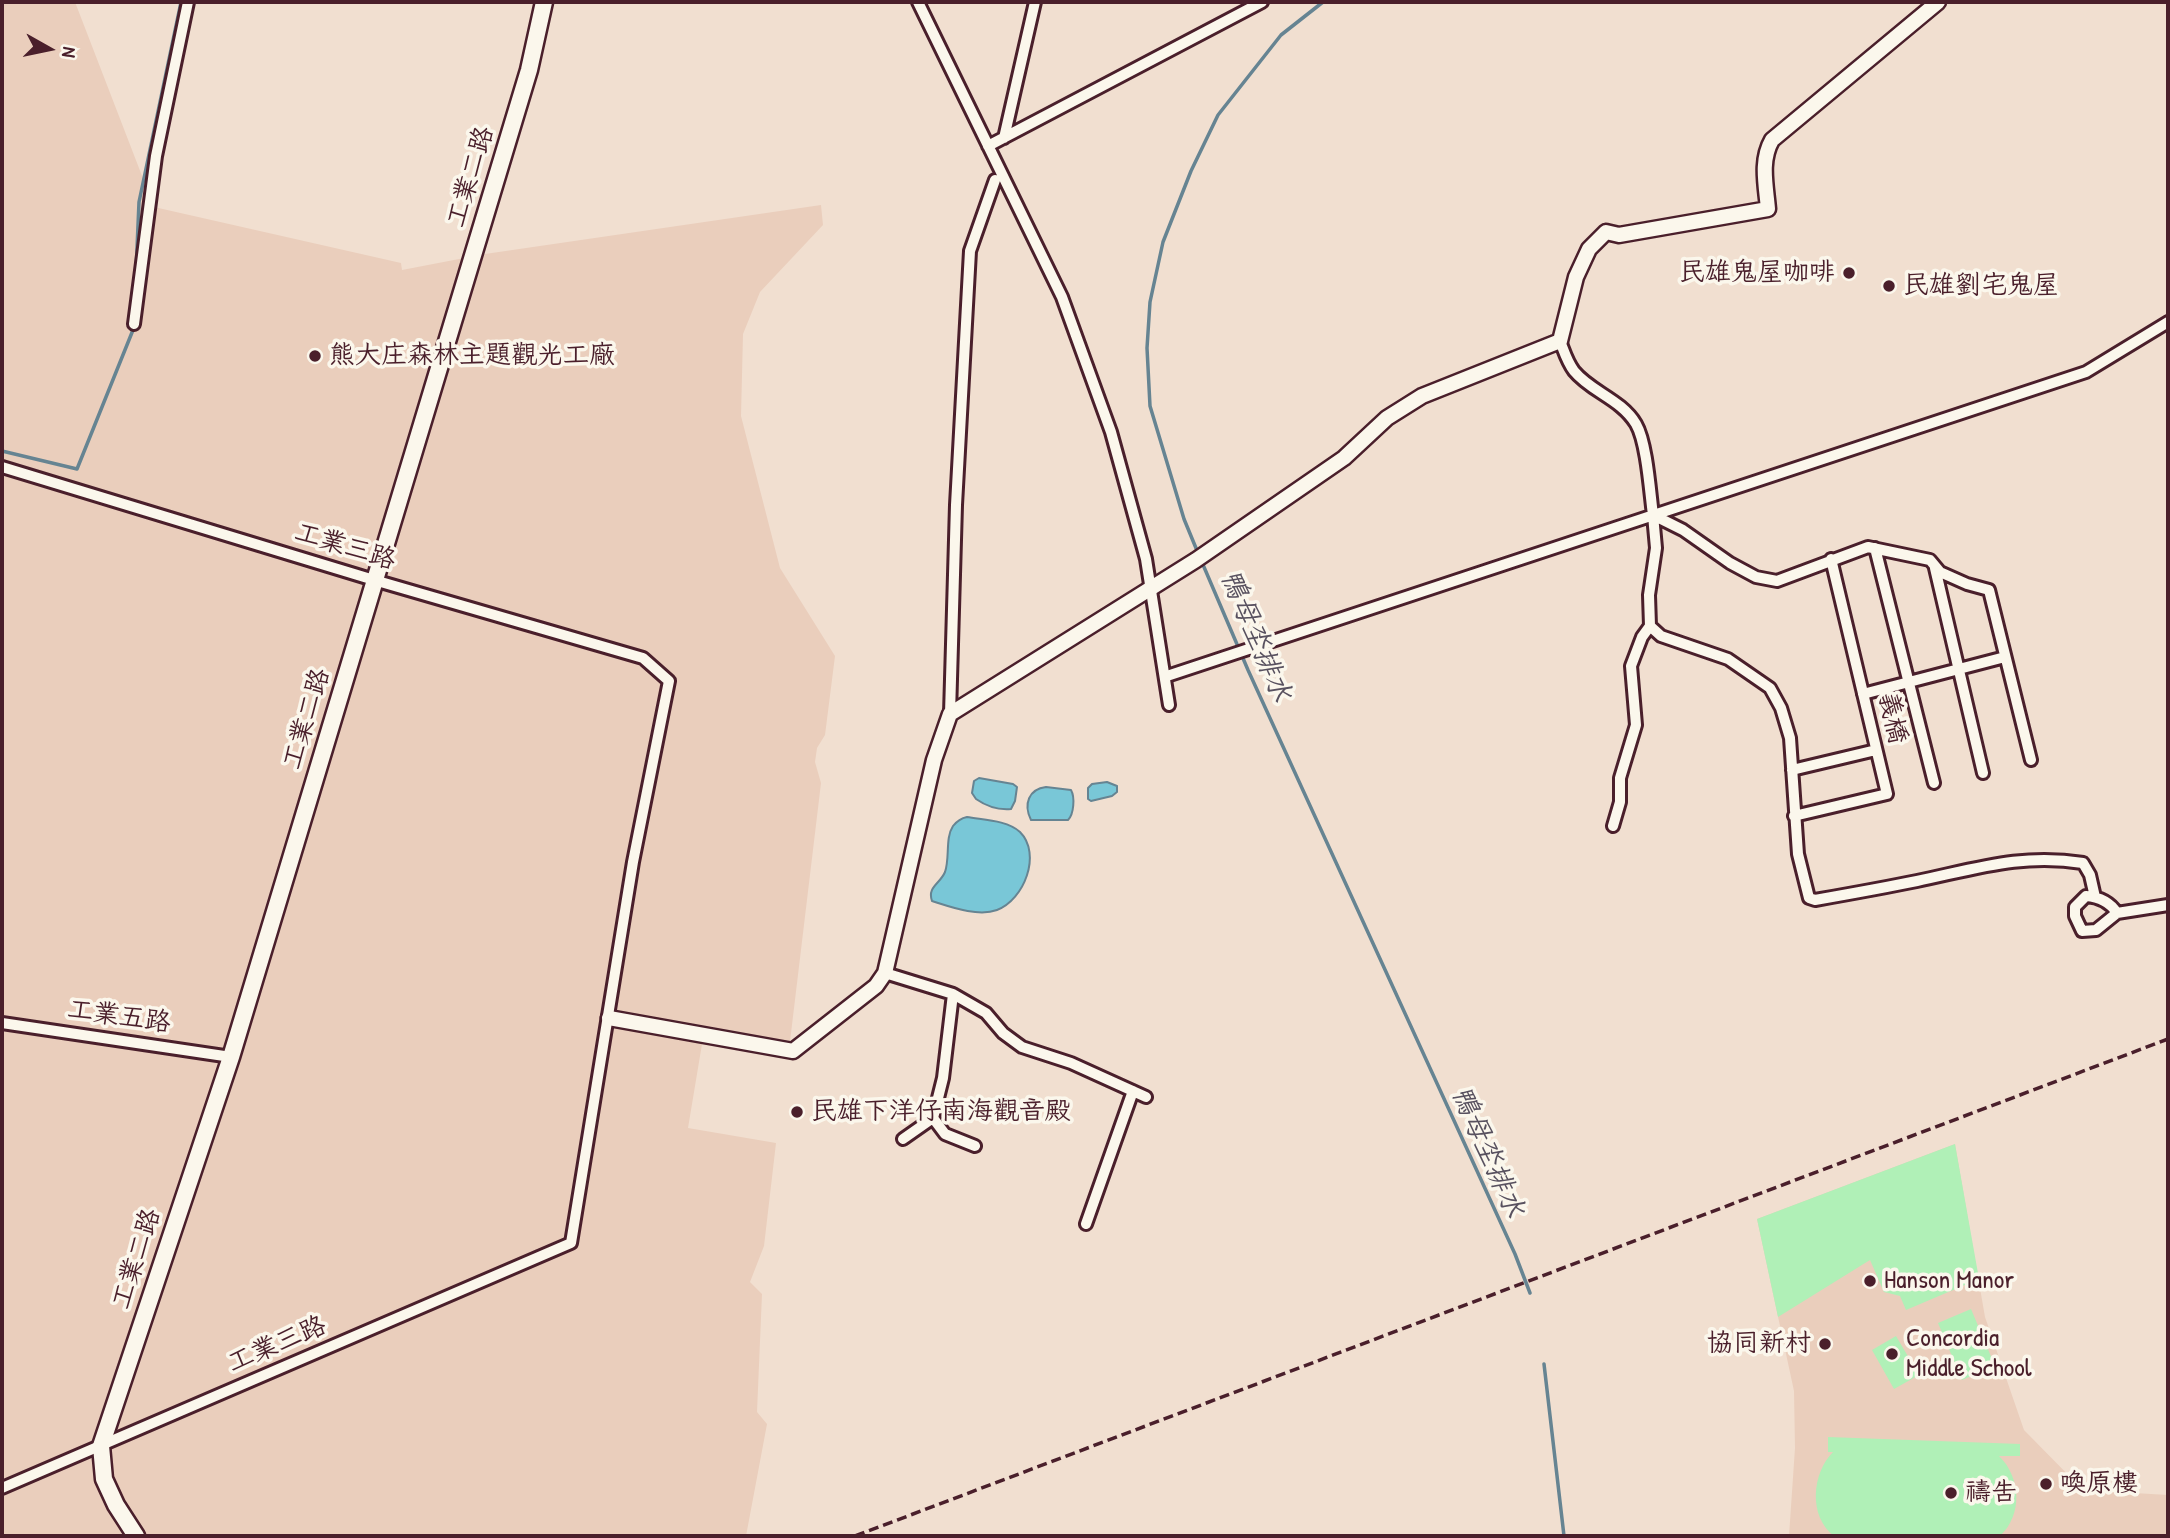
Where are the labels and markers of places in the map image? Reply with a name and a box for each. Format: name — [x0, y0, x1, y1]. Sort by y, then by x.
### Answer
place label: 民雄鬼屋咖啡 — [1679, 257, 1835, 289]
marker: 民雄鬼屋咖啡 — [1841, 265, 1857, 281]
place label: 民雄劉宅鬼屋 — [1903, 270, 2059, 302]
marker: 民雄劉宅鬼屋 — [1881, 278, 1897, 294]
place label: 熊大庄森林主題觀光工廠 — [329, 340, 615, 372]
marker: 熊大庄森林主題觀光工廠 — [307, 348, 323, 364]
place label: 民雄下洋仔南海觀音殿 — [811, 1096, 1071, 1128]
marker: 民雄下洋仔南海觀音殿 — [789, 1104, 805, 1120]
place label: Hanson Manor — [1884, 1265, 2014, 1297]
marker: Hanson Manor — [1862, 1273, 1878, 1289]
place label: Concordia Middle School — [1906, 1323, 2032, 1384]
place label: 協同新村 — [1707, 1328, 1811, 1360]
marker: 協同新村 — [1817, 1336, 1833, 1352]
marker: Concordia Middle School — [1884, 1346, 1900, 1362]
place label: 喚原樓 — [2060, 1468, 2138, 1500]
marker: 喚原樓 — [2038, 1476, 2054, 1492]
place label: 禱告 — [1965, 1477, 2017, 1509]
marker: 禱告 — [1943, 1485, 1959, 1501]

